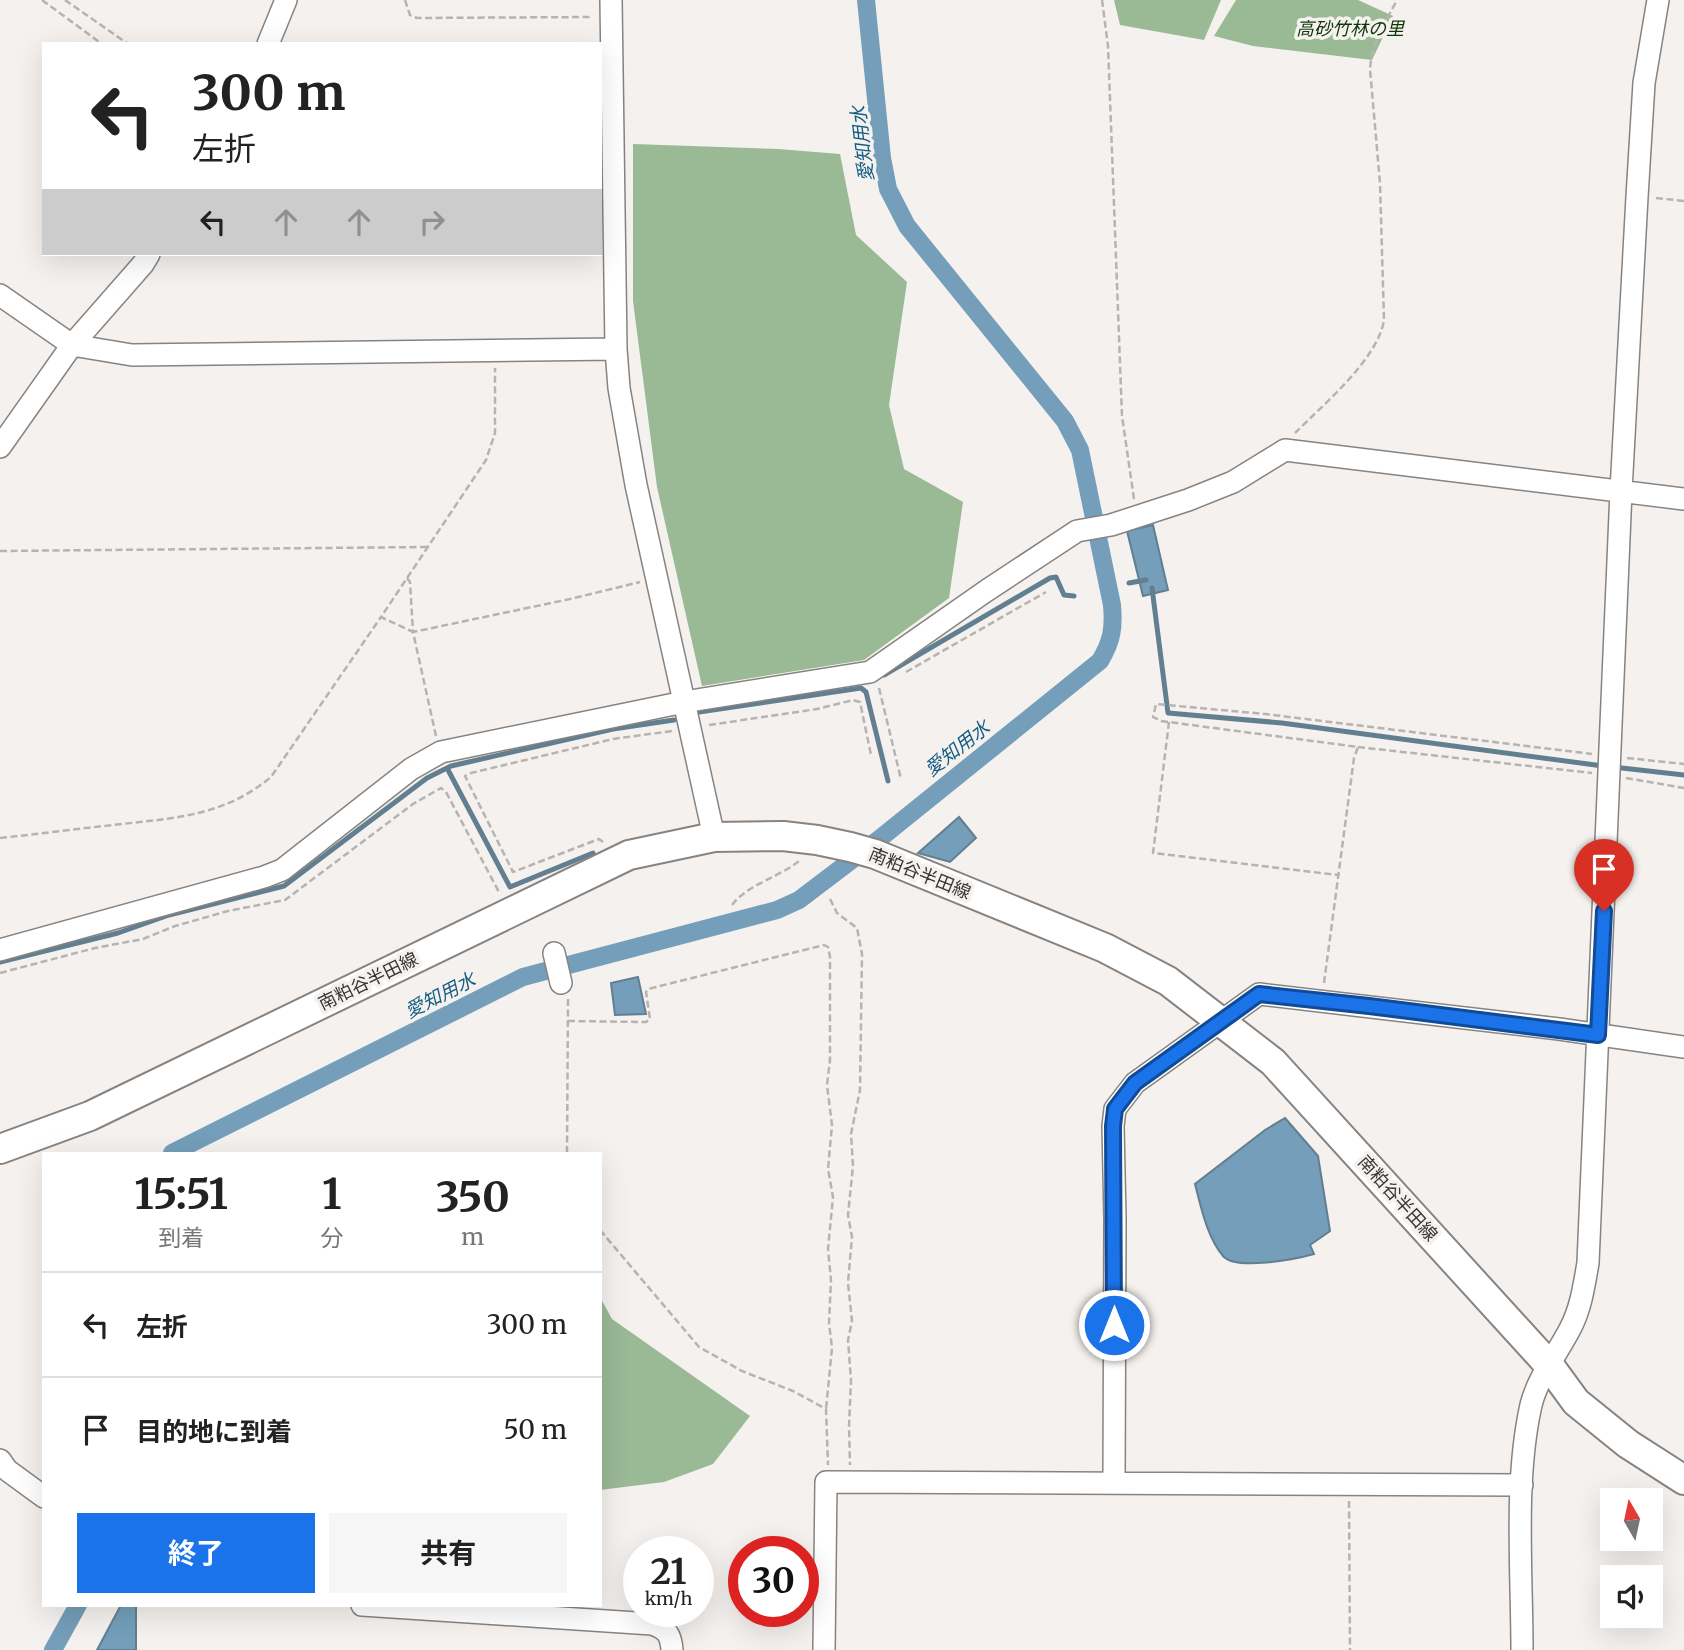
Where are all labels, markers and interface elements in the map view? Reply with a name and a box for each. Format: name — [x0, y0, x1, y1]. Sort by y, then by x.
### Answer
park label: 高砂竹林の里 — [1296, 17, 1406, 40]
text: 300 m — [192, 62, 346, 123]
icon: left — [77, 70, 168, 161]
water label: 愛知用水 — [845, 103, 879, 183]
text: 左折 — [192, 129, 256, 169]
icon: left — [194, 203, 232, 241]
icon: ahead — [267, 203, 305, 241]
icon: ahead — [340, 203, 378, 241]
icon: right — [413, 203, 451, 241]
water label: 愛知用水 — [920, 714, 996, 781]
pin — [1574, 839, 1634, 911]
street label: 南粕谷半田線 — [866, 842, 974, 904]
icon: arrive — [1585, 850, 1623, 888]
street label: 南粕谷半田線 — [314, 947, 422, 1015]
water label: 愛知用水 — [401, 966, 481, 1023]
street label: 南粕谷半田線 — [1353, 1150, 1443, 1246]
text: 15:51 — [134, 1168, 228, 1220]
text: 1 — [322, 1168, 342, 1220]
text: 350 — [436, 1171, 510, 1223]
text: m — [461, 1222, 484, 1251]
text: 到着 — [158, 1223, 204, 1252]
text: 分 — [320, 1223, 343, 1252]
position arrow — [1077, 1288, 1151, 1362]
icon: left — [77, 1306, 115, 1344]
text: 300 m — [487, 1308, 567, 1341]
text: 左折 — [136, 1310, 188, 1343]
icon: arrive — [77, 1411, 115, 1449]
text: 50 m — [503, 1413, 567, 1446]
text: 目的地に到着 — [136, 1415, 292, 1448]
north arrow — [1600, 1488, 1662, 1550]
map controls — [1600, 1488, 1663, 1628]
button: 終了 — [77, 1513, 315, 1593]
button: 共有 — [329, 1513, 567, 1593]
speed limit sign: 30 — [728, 1536, 819, 1627]
text: 21 — [651, 1550, 686, 1594]
button: sound — [1600, 1565, 1663, 1628]
text: km/h — [645, 1587, 692, 1610]

